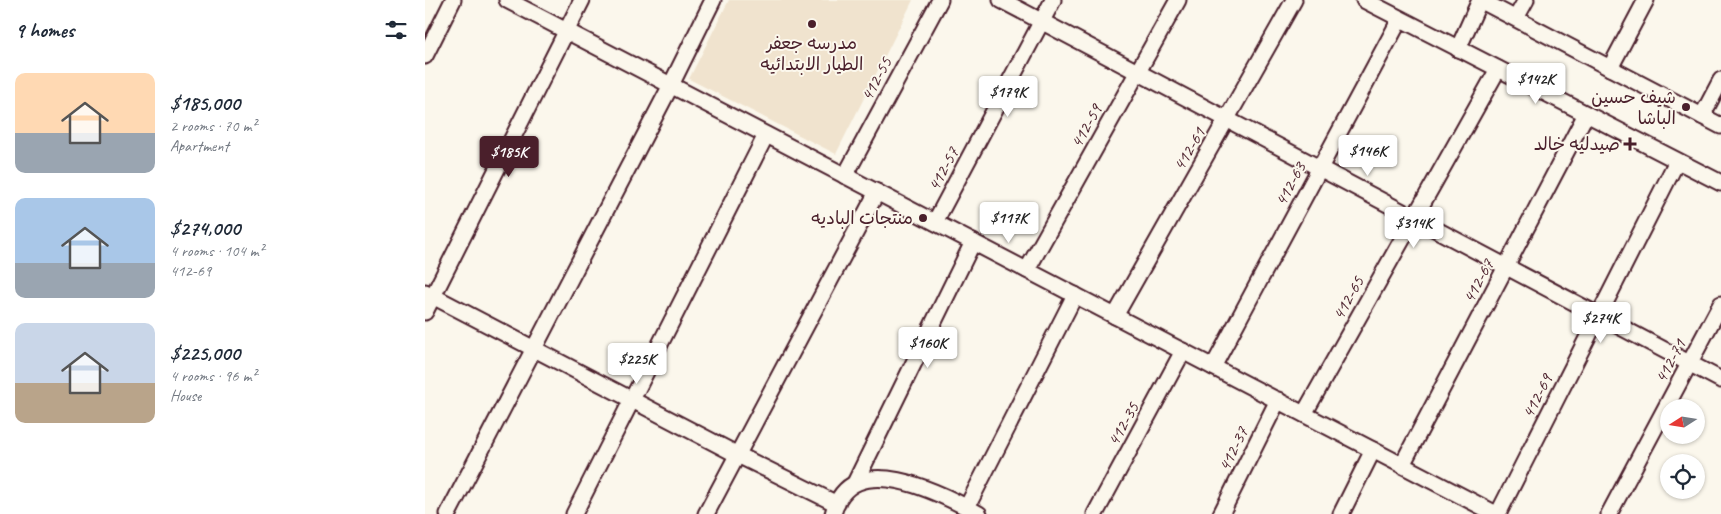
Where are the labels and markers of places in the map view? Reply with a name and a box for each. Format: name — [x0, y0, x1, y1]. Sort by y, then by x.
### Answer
marker: مدرسه جعفر الطيار الابتدائيه — [806, 18, 818, 30]
place label: مدرسه جعفر الطيار الابتدائيه — [761, 32, 863, 75]
pin: $142K — [1501, 62, 1571, 105]
pin: $179K — [973, 76, 1043, 118]
place label: شيف حسين الباشا — [1591, 86, 1676, 129]
marker: شيف حسين الباشا — [1680, 101, 1692, 113]
place label: صيدليه خالد — [1534, 133, 1620, 155]
pin: $146K — [1333, 134, 1403, 177]
pin: $185K — [474, 136, 544, 178]
marker: صيدليه خالد — [1624, 138, 1636, 150]
pin: $117K — [974, 202, 1044, 244]
pin: $314K — [1379, 206, 1449, 249]
place label: منتجات الباديه — [811, 207, 913, 229]
marker: منتجات الباديه — [917, 212, 929, 224]
pin: $274K — [1566, 302, 1636, 344]
pin: $160K — [893, 326, 963, 369]
pin: $225K — [602, 342, 672, 385]

